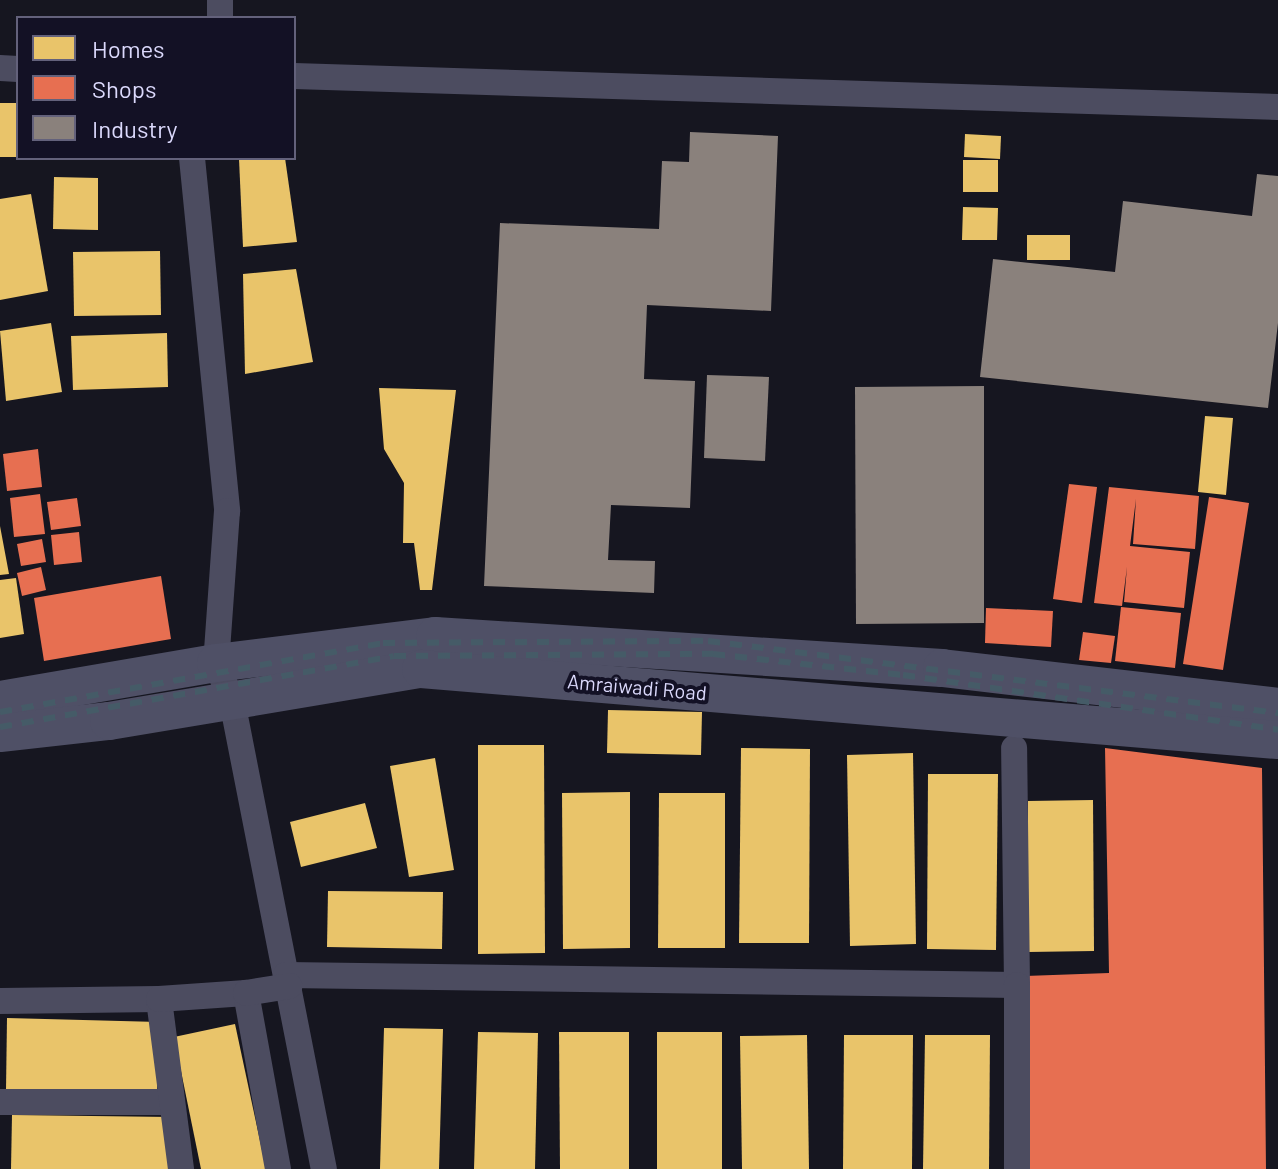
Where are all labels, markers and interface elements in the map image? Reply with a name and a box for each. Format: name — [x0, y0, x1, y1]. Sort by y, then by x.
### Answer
legend — [16, 16, 296, 160]
text: Homes — [92, 34, 165, 63]
text: Shops — [92, 74, 157, 103]
text: Industry — [92, 114, 178, 143]
street label: Amraiwadi Road — [566, 669, 708, 705]

